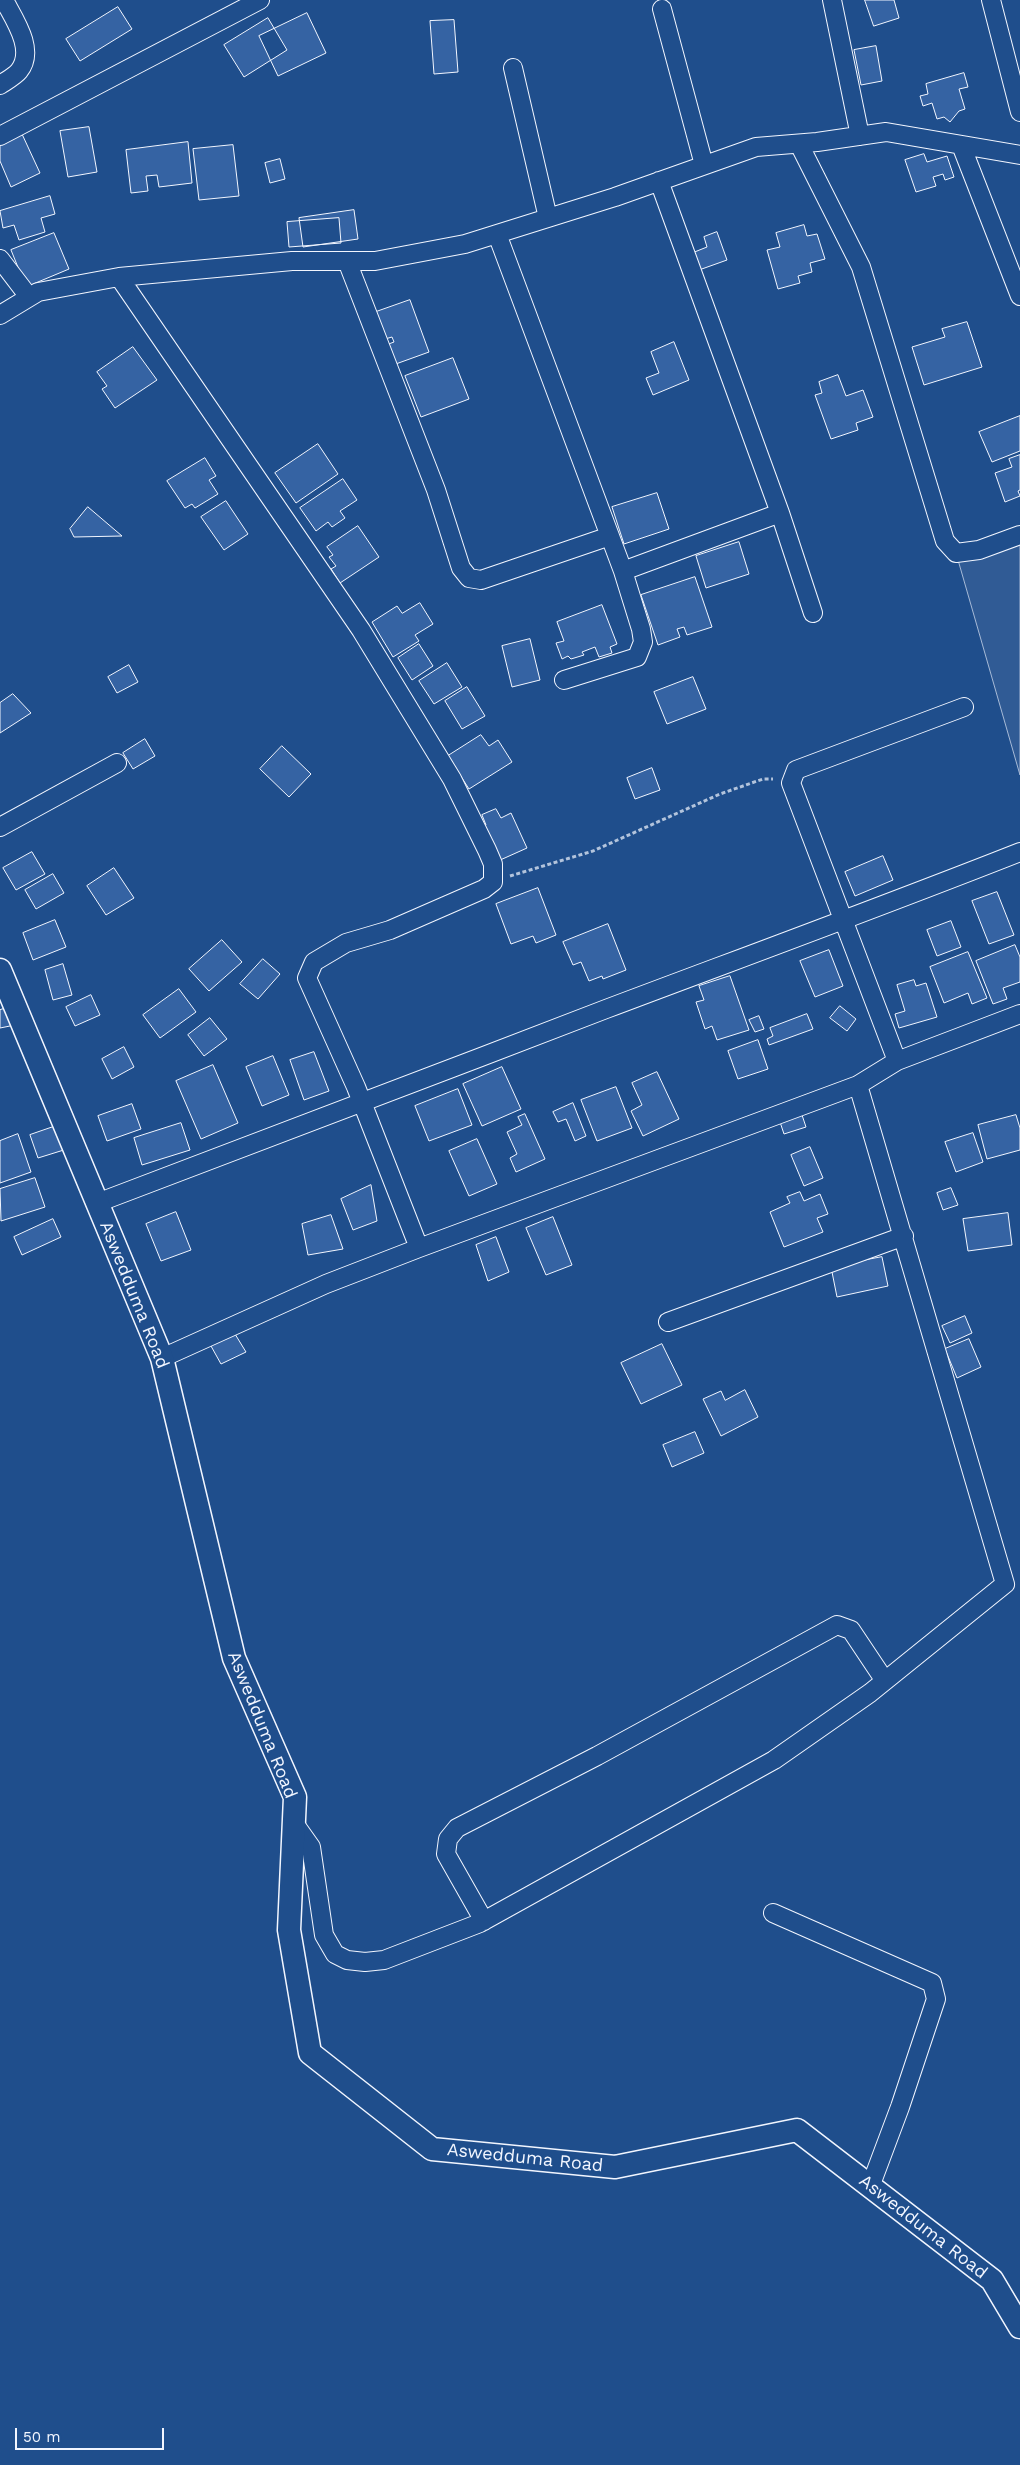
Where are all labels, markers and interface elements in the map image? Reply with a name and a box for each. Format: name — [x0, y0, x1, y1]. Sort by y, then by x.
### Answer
street label: Aswedduma Road — [95, 1218, 173, 1372]
street label: Aswedduma Road — [223, 1648, 301, 1802]
street label: Aswedduma Road — [446, 2139, 604, 2177]
street label: Aswedduma Road — [855, 2170, 991, 2284]
scale bar — [18, 2418, 166, 2450]
text: 50 m — [23, 2428, 60, 2446]

